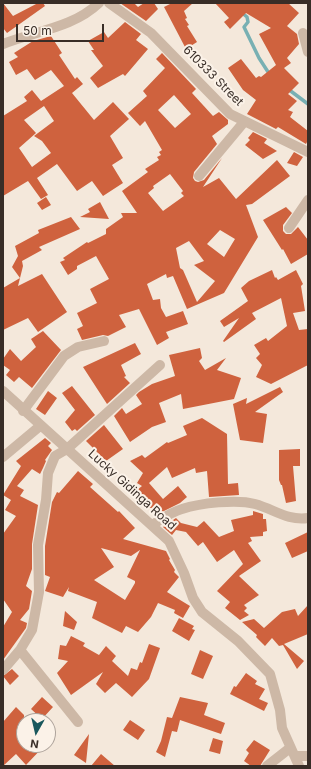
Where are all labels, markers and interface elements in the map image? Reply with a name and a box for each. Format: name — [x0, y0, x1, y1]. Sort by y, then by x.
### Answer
scale bar — [18, 16, 106, 42]
text: 50 m — [23, 23, 52, 38]
street label: 610333 Street — [180, 43, 246, 109]
street label: Lucky Gidinga Road — [85, 447, 179, 533]
north arrow — [16, 713, 56, 753]
text: N — [29, 736, 40, 751]

